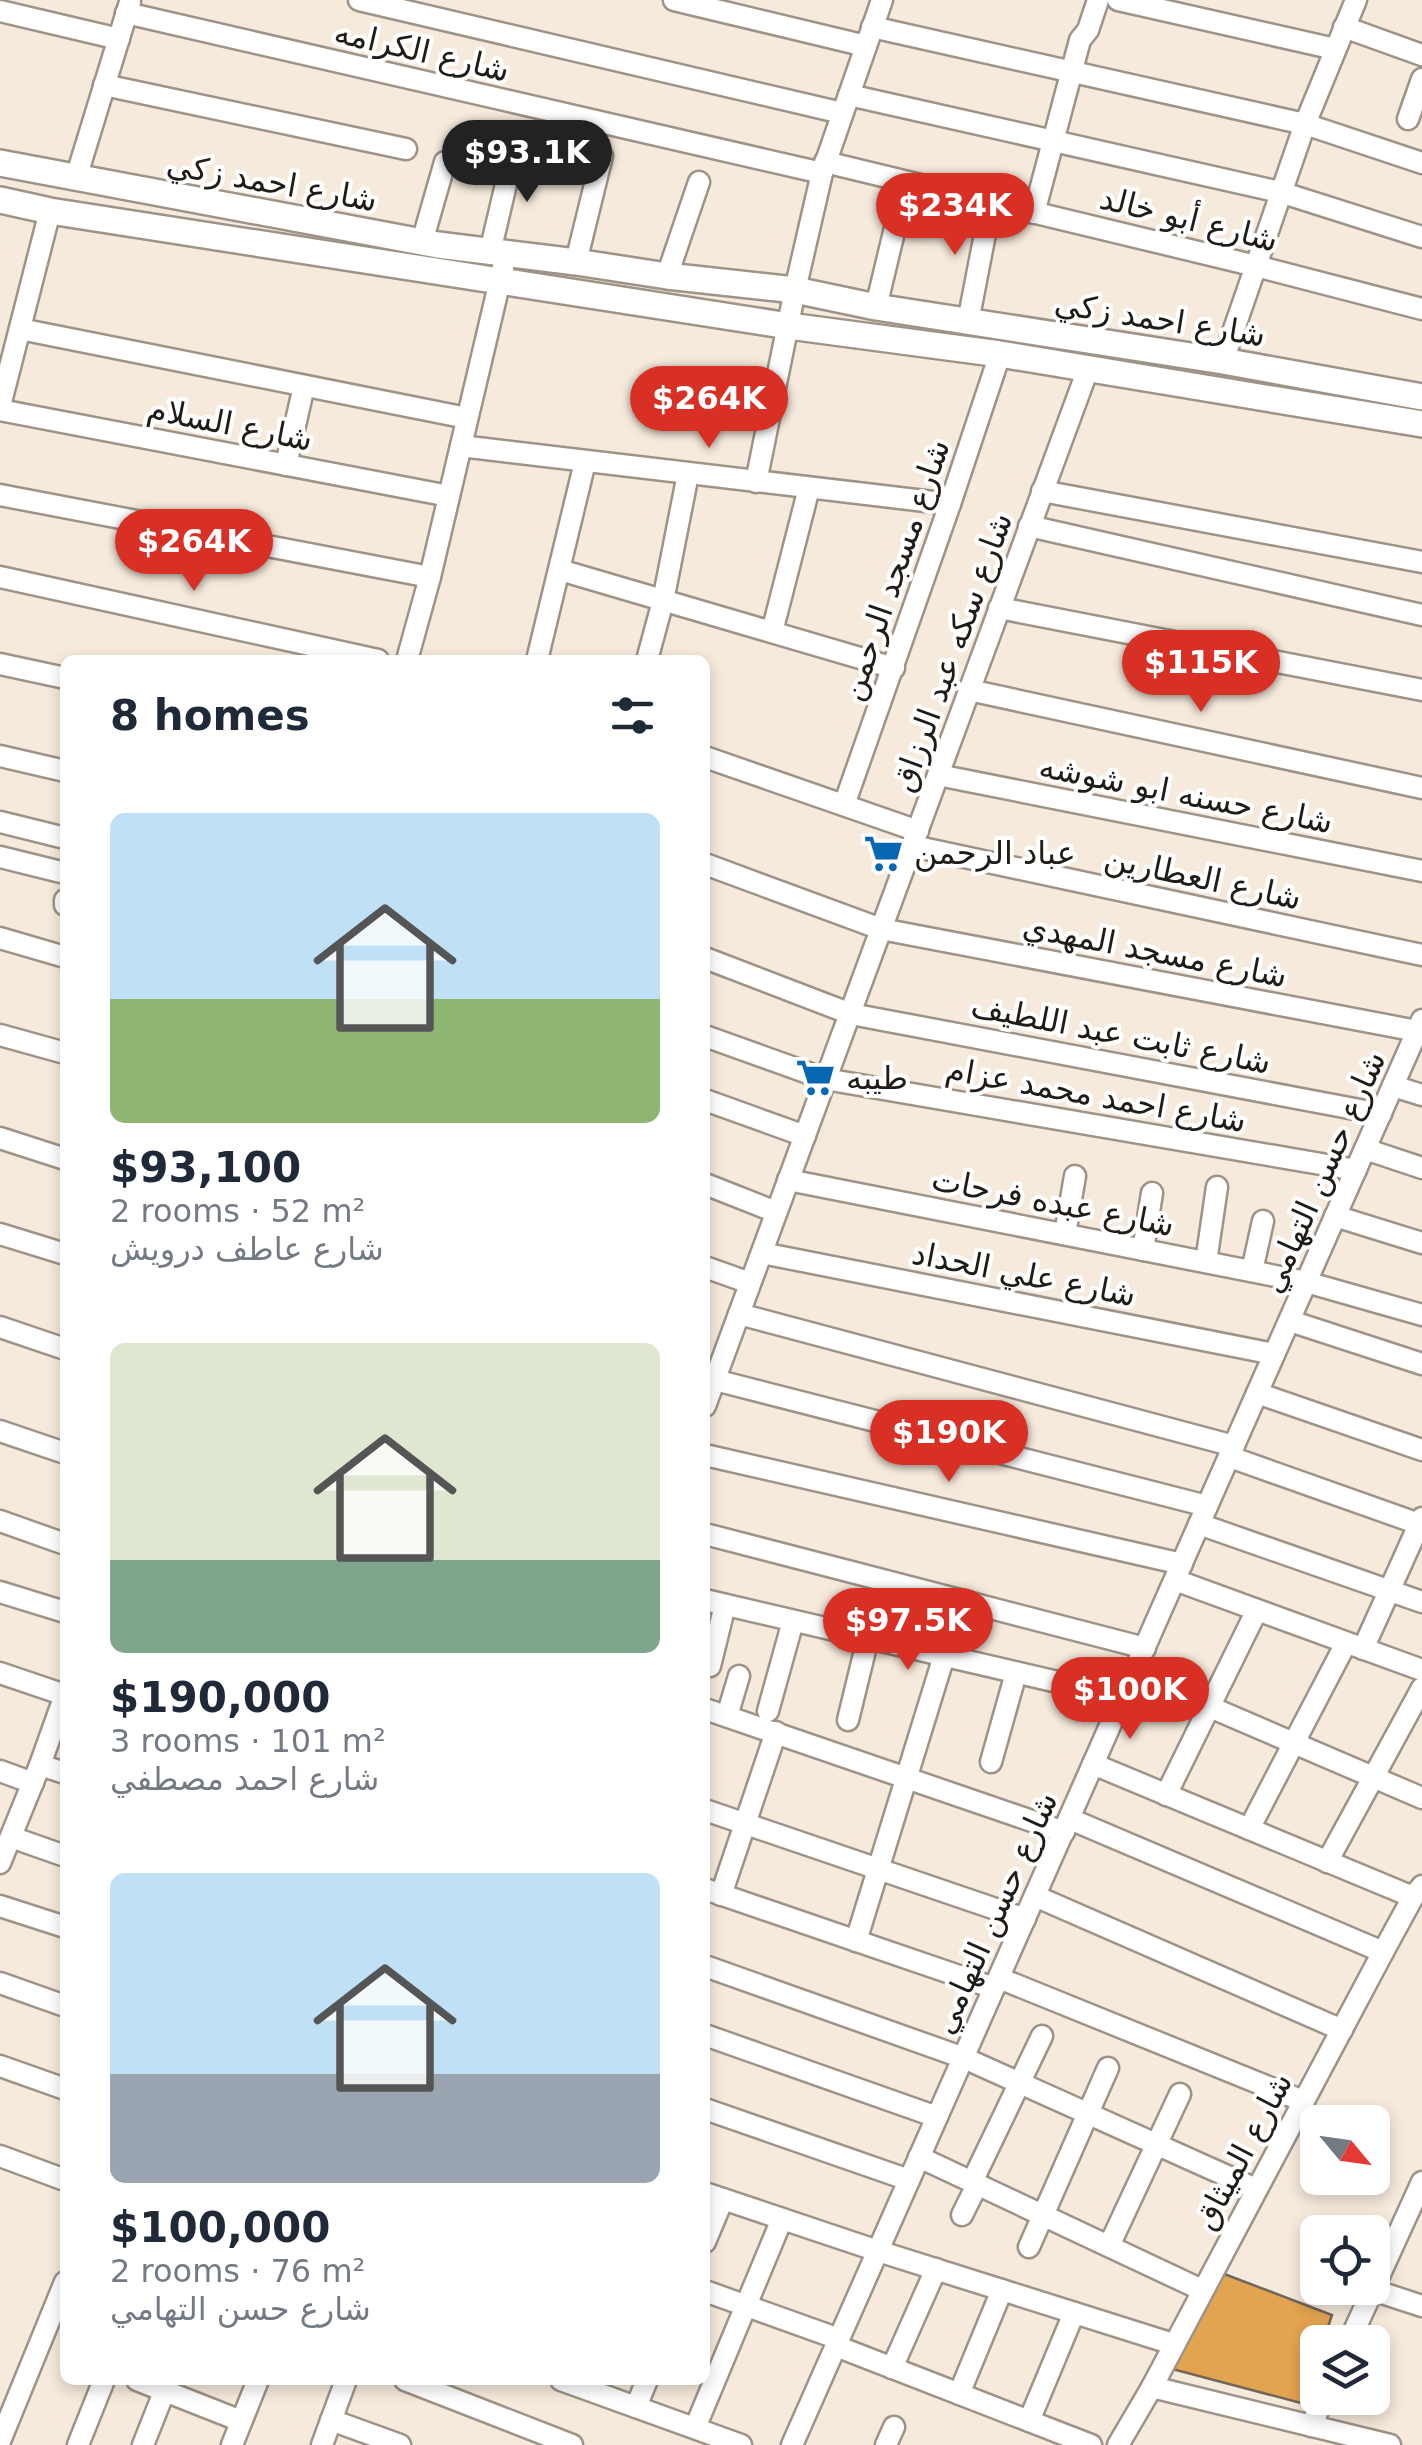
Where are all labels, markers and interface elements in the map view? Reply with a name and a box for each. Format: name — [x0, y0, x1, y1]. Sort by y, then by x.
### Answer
street label: شارع الكرامه — [331, 12, 513, 90]
pin: $93.1K — [446, 120, 608, 205]
text: $93.1K — [464, 133, 590, 171]
street label: شارع احمد زكي — [164, 145, 380, 219]
pin: $234K — [885, 173, 1025, 258]
street label: شارع أبو خالد — [1096, 177, 1282, 259]
text: $234K — [898, 186, 1012, 224]
street label: شارع احمد زكي — [1052, 284, 1268, 354]
pin: $264K — [639, 366, 779, 451]
text: $264K — [652, 379, 766, 417]
street label: شارع السلام — [144, 389, 316, 459]
street label: شارع مسجد الرحمن — [833, 434, 957, 706]
street label: شارع سكه عبد الرزاق — [884, 507, 1020, 797]
pin: $264K — [124, 509, 264, 594]
text: $264K — [137, 522, 251, 560]
pin: $115K — [1131, 630, 1271, 715]
text: $115K — [1144, 643, 1258, 681]
icon: filters — [605, 688, 660, 743]
text: 8 homes — [110, 691, 310, 740]
street label: شارع حسنه ابو شوشه — [1036, 747, 1336, 841]
supermarket icon: عباد الرحمن — [863, 832, 905, 874]
place label: عباد الرحمن — [914, 834, 1076, 872]
street label: شارع العطارين — [1101, 839, 1305, 917]
icon: home — [295, 878, 475, 1058]
street label: شارع مسجد المهدي — [1020, 907, 1290, 995]
street label: شارع ثابت عبد اللطيف — [968, 986, 1274, 1082]
street label: شارع حسن التهامي — [1253, 1045, 1393, 1299]
street label: شارع احمد محمد عزام — [943, 1050, 1249, 1140]
supermarket icon: طيبه — [795, 1057, 837, 1099]
place label: طيبه — [846, 1059, 908, 1097]
text: $93,100 — [110, 1143, 301, 1192]
street label: شارع عبده فرحات — [928, 1160, 1178, 1244]
text: 2 rooms · 52 m² — [110, 1192, 365, 1230]
text: شارع عاطف درويش — [110, 1230, 384, 1268]
street label: شارع علي الحداد — [909, 1234, 1139, 1314]
pin: $190K — [879, 1400, 1019, 1485]
icon: home — [295, 1408, 475, 1588]
text: $190K — [892, 1413, 1006, 1451]
pin: $97.5K — [827, 1588, 989, 1673]
text: $97.5K — [845, 1601, 971, 1639]
pin: $100K — [1060, 1657, 1200, 1742]
text: $100K — [1073, 1670, 1187, 1708]
text: $190,000 — [110, 1673, 331, 1722]
text: 3 rooms · 101 m² — [110, 1722, 386, 1760]
text: شارع احمد مصطفي — [110, 1760, 379, 1798]
street label: شارع حسن التهامي — [925, 1786, 1065, 2040]
icon: home — [295, 1938, 475, 2118]
street label: شارع الميثاق — [1186, 2066, 1300, 2236]
north arrow — [1300, 2105, 1390, 2195]
map controls — [1300, 2105, 1390, 2415]
text: $100,000 — [110, 2203, 331, 2252]
button: locate — [1300, 2215, 1390, 2305]
text: 2 rooms · 76 m² — [110, 2252, 365, 2290]
text: شارع حسن التهامي — [110, 2290, 371, 2328]
button: layers — [1300, 2325, 1390, 2415]

